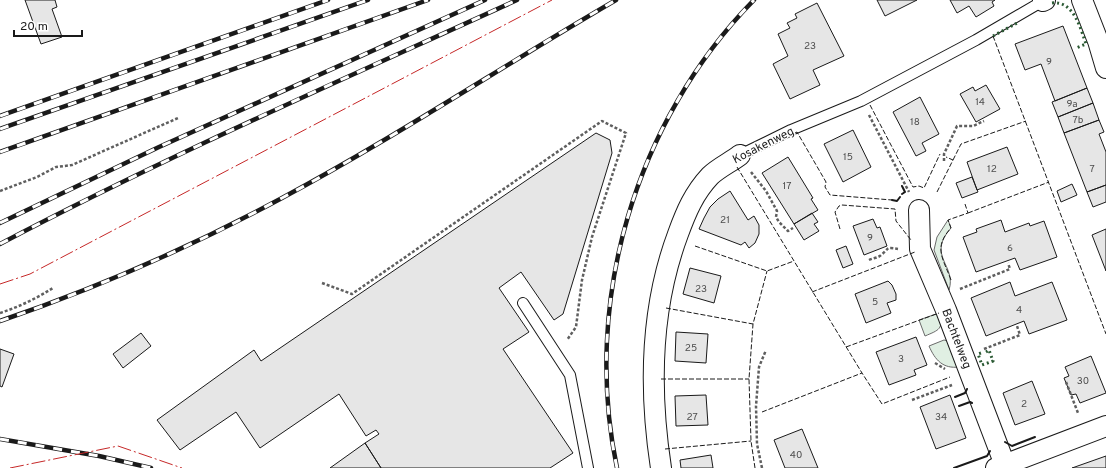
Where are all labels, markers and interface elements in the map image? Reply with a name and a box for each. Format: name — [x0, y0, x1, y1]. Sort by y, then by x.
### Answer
scale bar — [14, 12, 82, 38]
text: 20 m — [20, 19, 48, 35]
house number: 23 — [804, 40, 816, 53]
house number: 9 — [1046, 56, 1052, 69]
house number: 14 — [975, 96, 985, 109]
house number: 9a — [1066, 98, 1078, 111]
house number: 7b — [1073, 114, 1084, 127]
house number: 18 — [910, 116, 920, 129]
street label: Kosakenweg — [730, 124, 797, 168]
house number: 15 — [843, 151, 853, 164]
house number: 12 — [987, 163, 997, 176]
house number: 7 — [1089, 163, 1095, 176]
house number: 17 — [783, 180, 791, 193]
house number: 21 — [720, 214, 730, 227]
house number: 9 — [867, 232, 873, 245]
house number: 6 — [1007, 242, 1013, 255]
house number: 23 — [695, 283, 707, 296]
house number: 5 — [872, 296, 878, 309]
house number: 4 — [1016, 304, 1022, 317]
street label: Bachtelweg — [937, 307, 975, 371]
house number: 25 — [685, 342, 697, 355]
house number: 3 — [898, 353, 904, 366]
house number: 30 — [1077, 375, 1089, 388]
house number: 2 — [1021, 398, 1027, 411]
house number: 27 — [686, 411, 698, 424]
house number: 34 — [935, 411, 947, 424]
house number: 40 — [790, 449, 802, 462]

